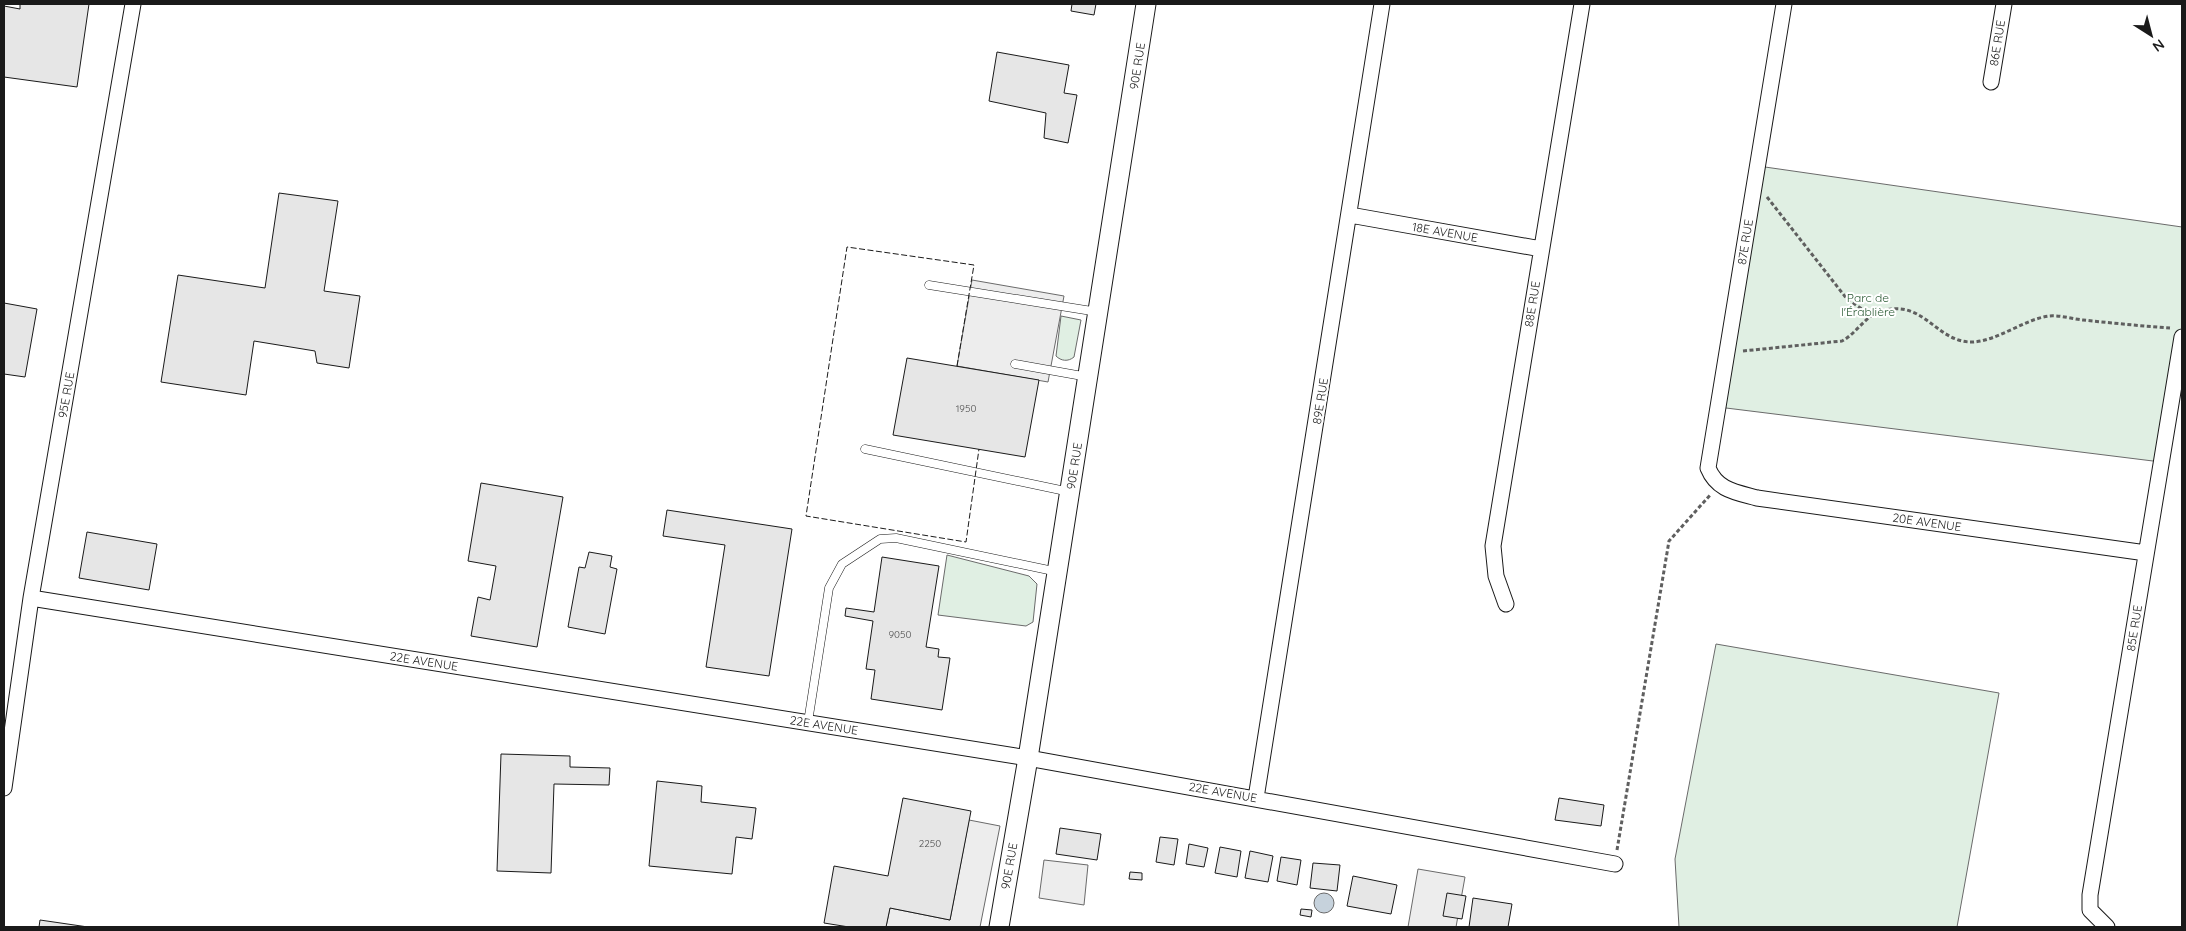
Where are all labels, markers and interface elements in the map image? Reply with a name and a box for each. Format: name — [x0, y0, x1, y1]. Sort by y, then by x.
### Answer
north arrow — [2126, 10, 2176, 60]
street label: 86E RUE — [1986, 19, 2008, 67]
text: N — [2149, 35, 2168, 56]
street label: 90E RUE — [1126, 41, 1148, 91]
street label: 87E RUE — [1734, 218, 1756, 266]
street label: 18E AVENUE — [1411, 219, 1479, 245]
street label: 88E RUE — [1521, 280, 1543, 328]
park label: Parc de l'Érablière — [1841, 290, 1895, 319]
street label: 95E RUE — [55, 371, 77, 419]
street label: 89E RUE — [1309, 377, 1331, 425]
house number: 1950 — [956, 402, 976, 415]
street label: 90E RUE — [1063, 441, 1085, 491]
street label: 20E AVENUE — [1892, 510, 1963, 534]
street label: 85E RUE — [2123, 604, 2145, 652]
house number: 9050 — [889, 628, 912, 641]
street label: 22E AVENUE — [389, 648, 459, 674]
street label: 22E AVENUE — [789, 712, 859, 738]
street label: 22E AVENUE — [1188, 779, 1258, 805]
house number: 2250 — [919, 837, 941, 850]
street label: 90E RUE — [998, 841, 1021, 891]

